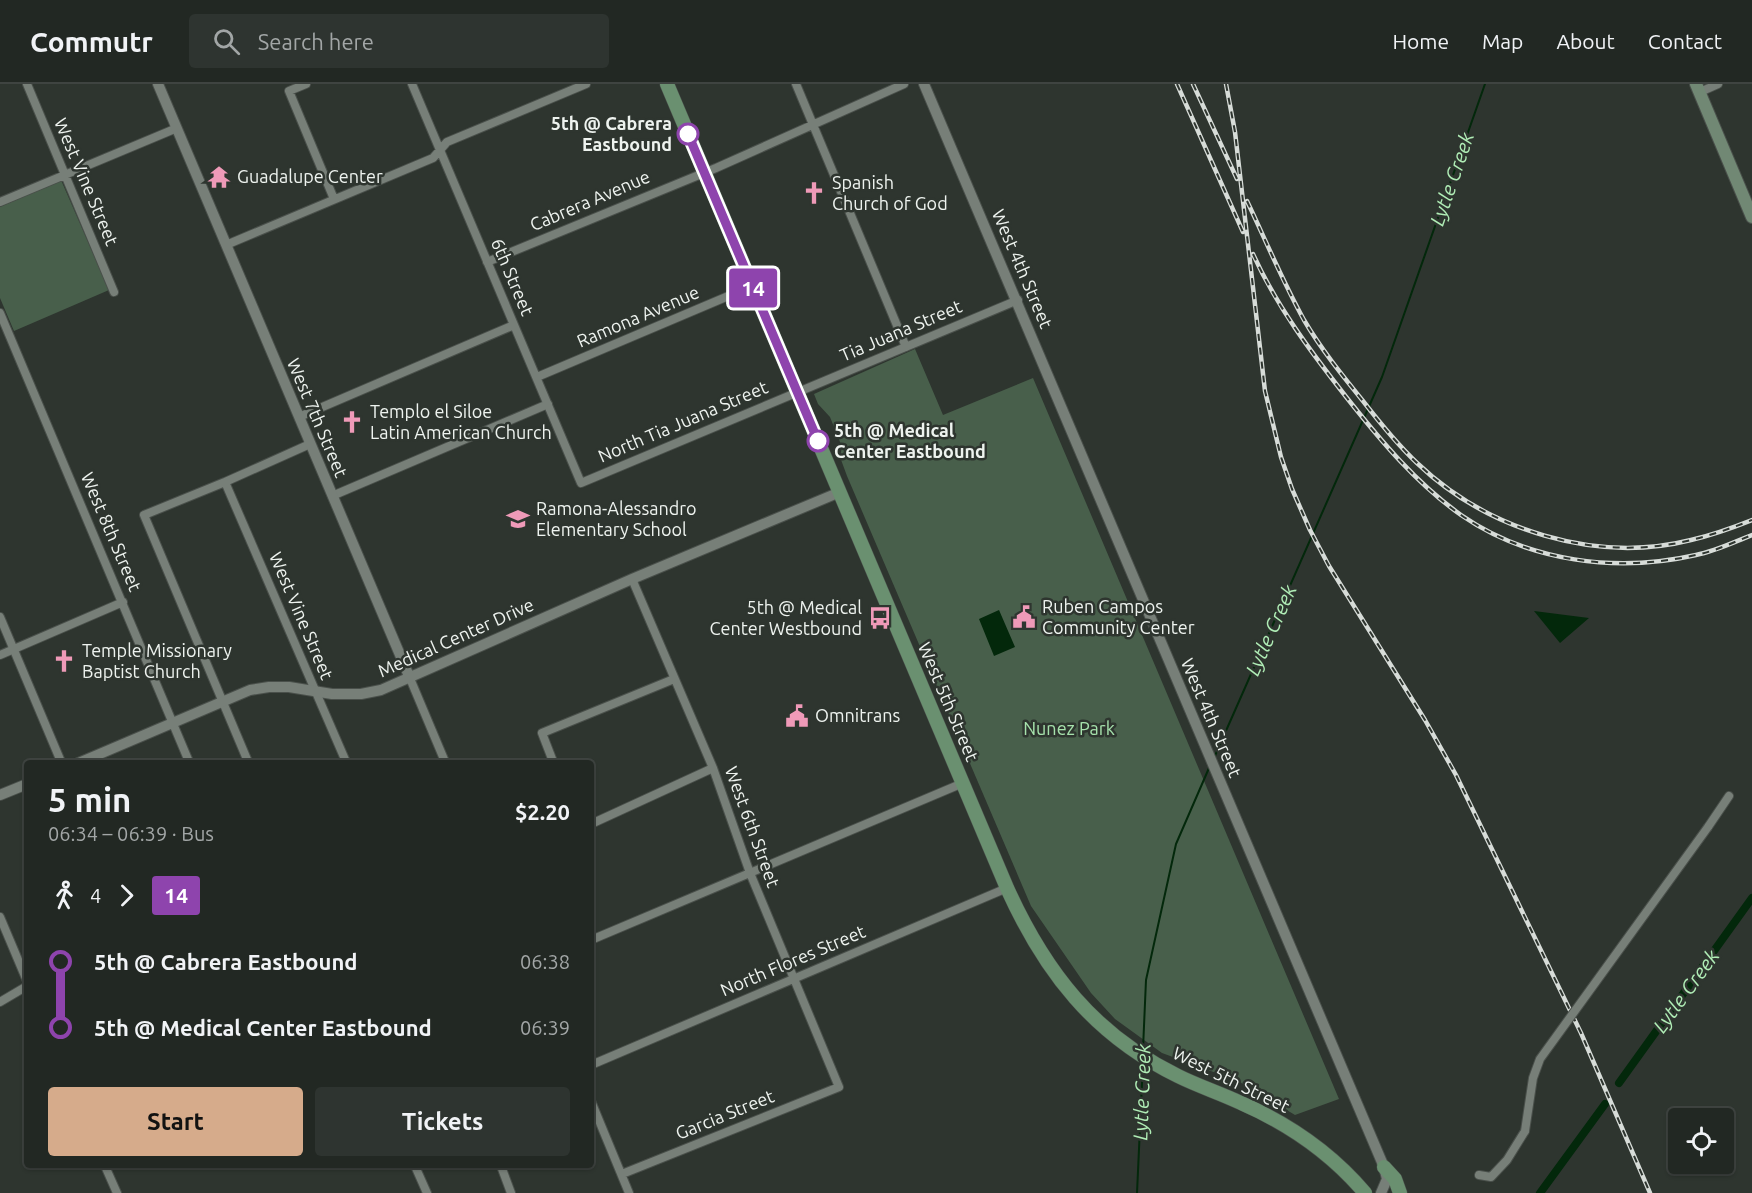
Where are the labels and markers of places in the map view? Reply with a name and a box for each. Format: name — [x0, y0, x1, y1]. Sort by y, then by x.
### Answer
place label: 5th @ Cabrera Eastbound — [551, 113, 672, 154]
marker: 5th @ Cabrera Eastbound — [677, 123, 699, 145]
temple icon: Guadalupe Center — [206, 164, 232, 190]
place label: Guadalupe Center — [237, 166, 383, 186]
place label: Spanish Church of God — [832, 172, 948, 213]
church icon: Spanish Church of God — [801, 180, 827, 206]
place label: Templo el Siloe Latin American Church — [370, 401, 552, 442]
church icon: Templo el Siloe Latin American Church — [339, 409, 365, 435]
place label: 5th @ Medical Center Eastbound — [834, 420, 986, 461]
marker: 5th @ Medical Center Eastbound — [807, 430, 829, 452]
place label: Ramona-Alessandro Elementary School — [536, 498, 697, 539]
school or university icon: Ramona-Alessandro Elementary School — [505, 506, 531, 532]
place label: Ruben Campos Community Center — [1042, 596, 1195, 637]
place label: 5th @ Medical Center Westbound — [710, 597, 862, 638]
public building icon: Ruben Campos Community Center — [1011, 604, 1037, 630]
bus stop icon: 5th @ Medical Center Westbound — [867, 605, 893, 631]
place label: Temple Missionary Baptist Church — [82, 640, 232, 681]
church icon: Temple Missionary Baptist Church — [51, 648, 77, 674]
public building icon: Omnitrans — [784, 703, 810, 729]
place label: Omnitrans — [815, 705, 901, 725]

